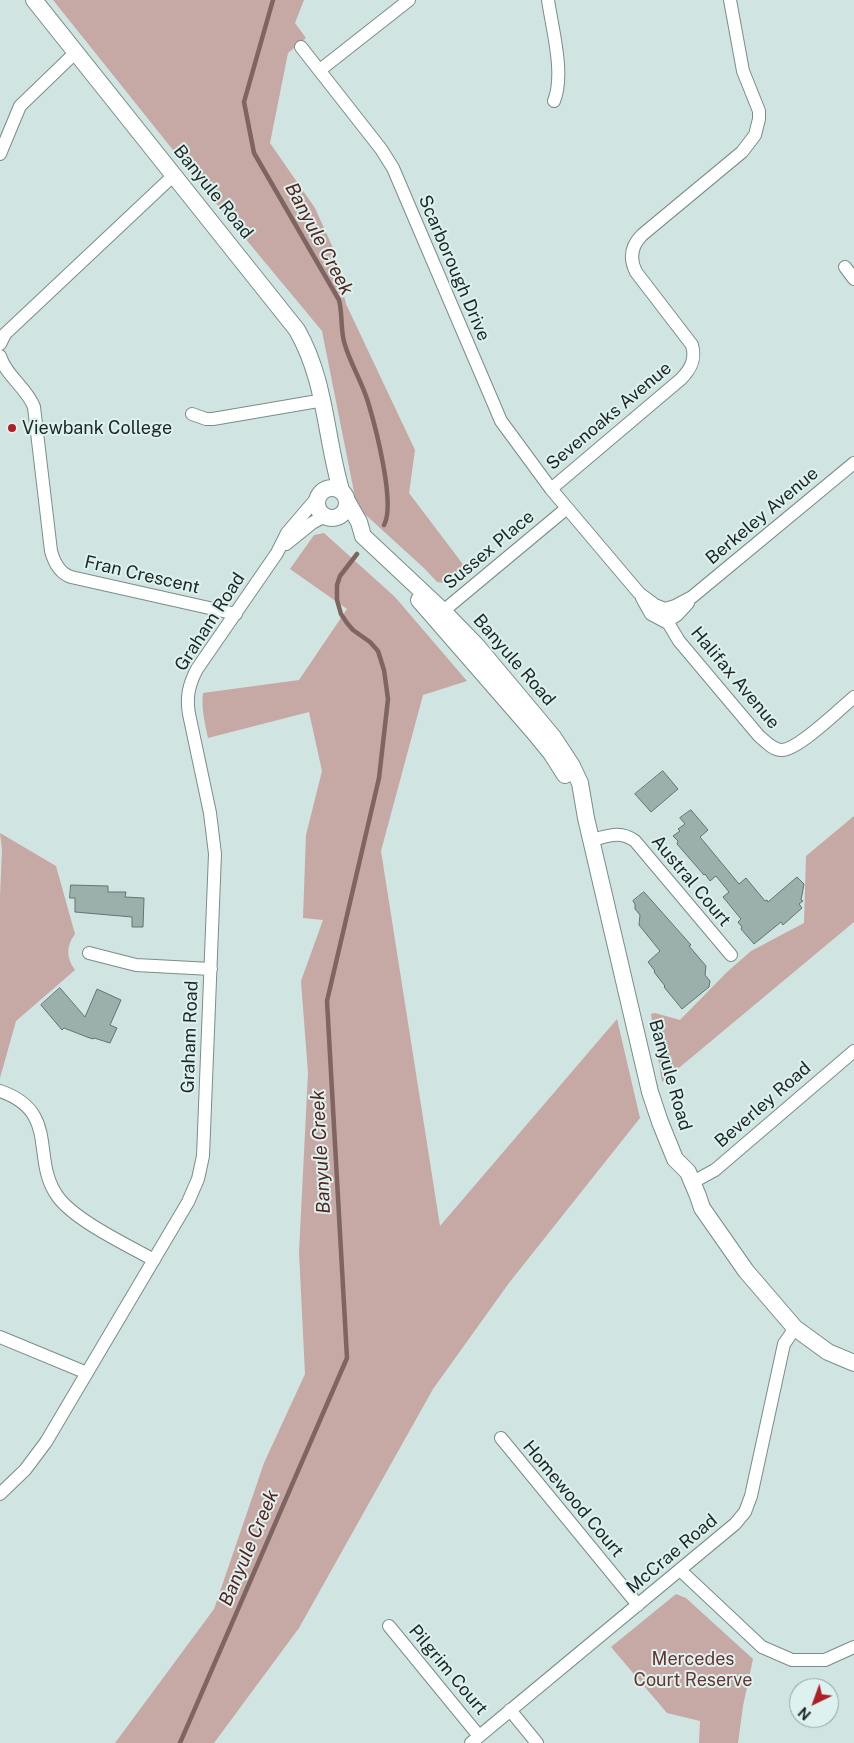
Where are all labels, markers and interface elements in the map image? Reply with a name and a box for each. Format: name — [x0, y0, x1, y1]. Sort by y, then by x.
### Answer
street label: Banyule Road — [169, 141, 257, 243]
water label: Banyule Creek — [280, 179, 358, 299]
street label: Scarborough Drive — [414, 192, 494, 344]
street label: Sevenoaks Avenue — [542, 357, 676, 475]
place label: Viewbank College — [22, 417, 172, 439]
marker: Viewbank College — [6, 422, 18, 434]
street label: Berkeley Avenue — [701, 463, 823, 569]
street label: Sussex Place — [439, 506, 539, 594]
street label: Fran Crescent — [82, 551, 202, 599]
street label: Graham Road — [170, 569, 250, 675]
street label: Banyule Road — [468, 610, 560, 710]
street label: Halifax Avenue — [686, 622, 784, 734]
street label: Austral Court — [647, 831, 735, 931]
street label: Graham Road — [177, 980, 203, 1094]
street label: Banyule Road — [644, 1017, 696, 1133]
street label: Beverley Road — [711, 1057, 815, 1153]
water label: Banyule Creek — [306, 1090, 336, 1214]
street label: Homewood Court — [518, 1436, 628, 1562]
water label: Banyule Creek — [214, 1487, 284, 1609]
street label: McCrae Road — [622, 1510, 722, 1598]
street label: Pilgrim Court — [404, 1620, 492, 1720]
park label: Mercedes Court Reserve — [634, 1648, 752, 1690]
north arrow — [789, 1678, 839, 1728]
text: N — [795, 1704, 814, 1723]

